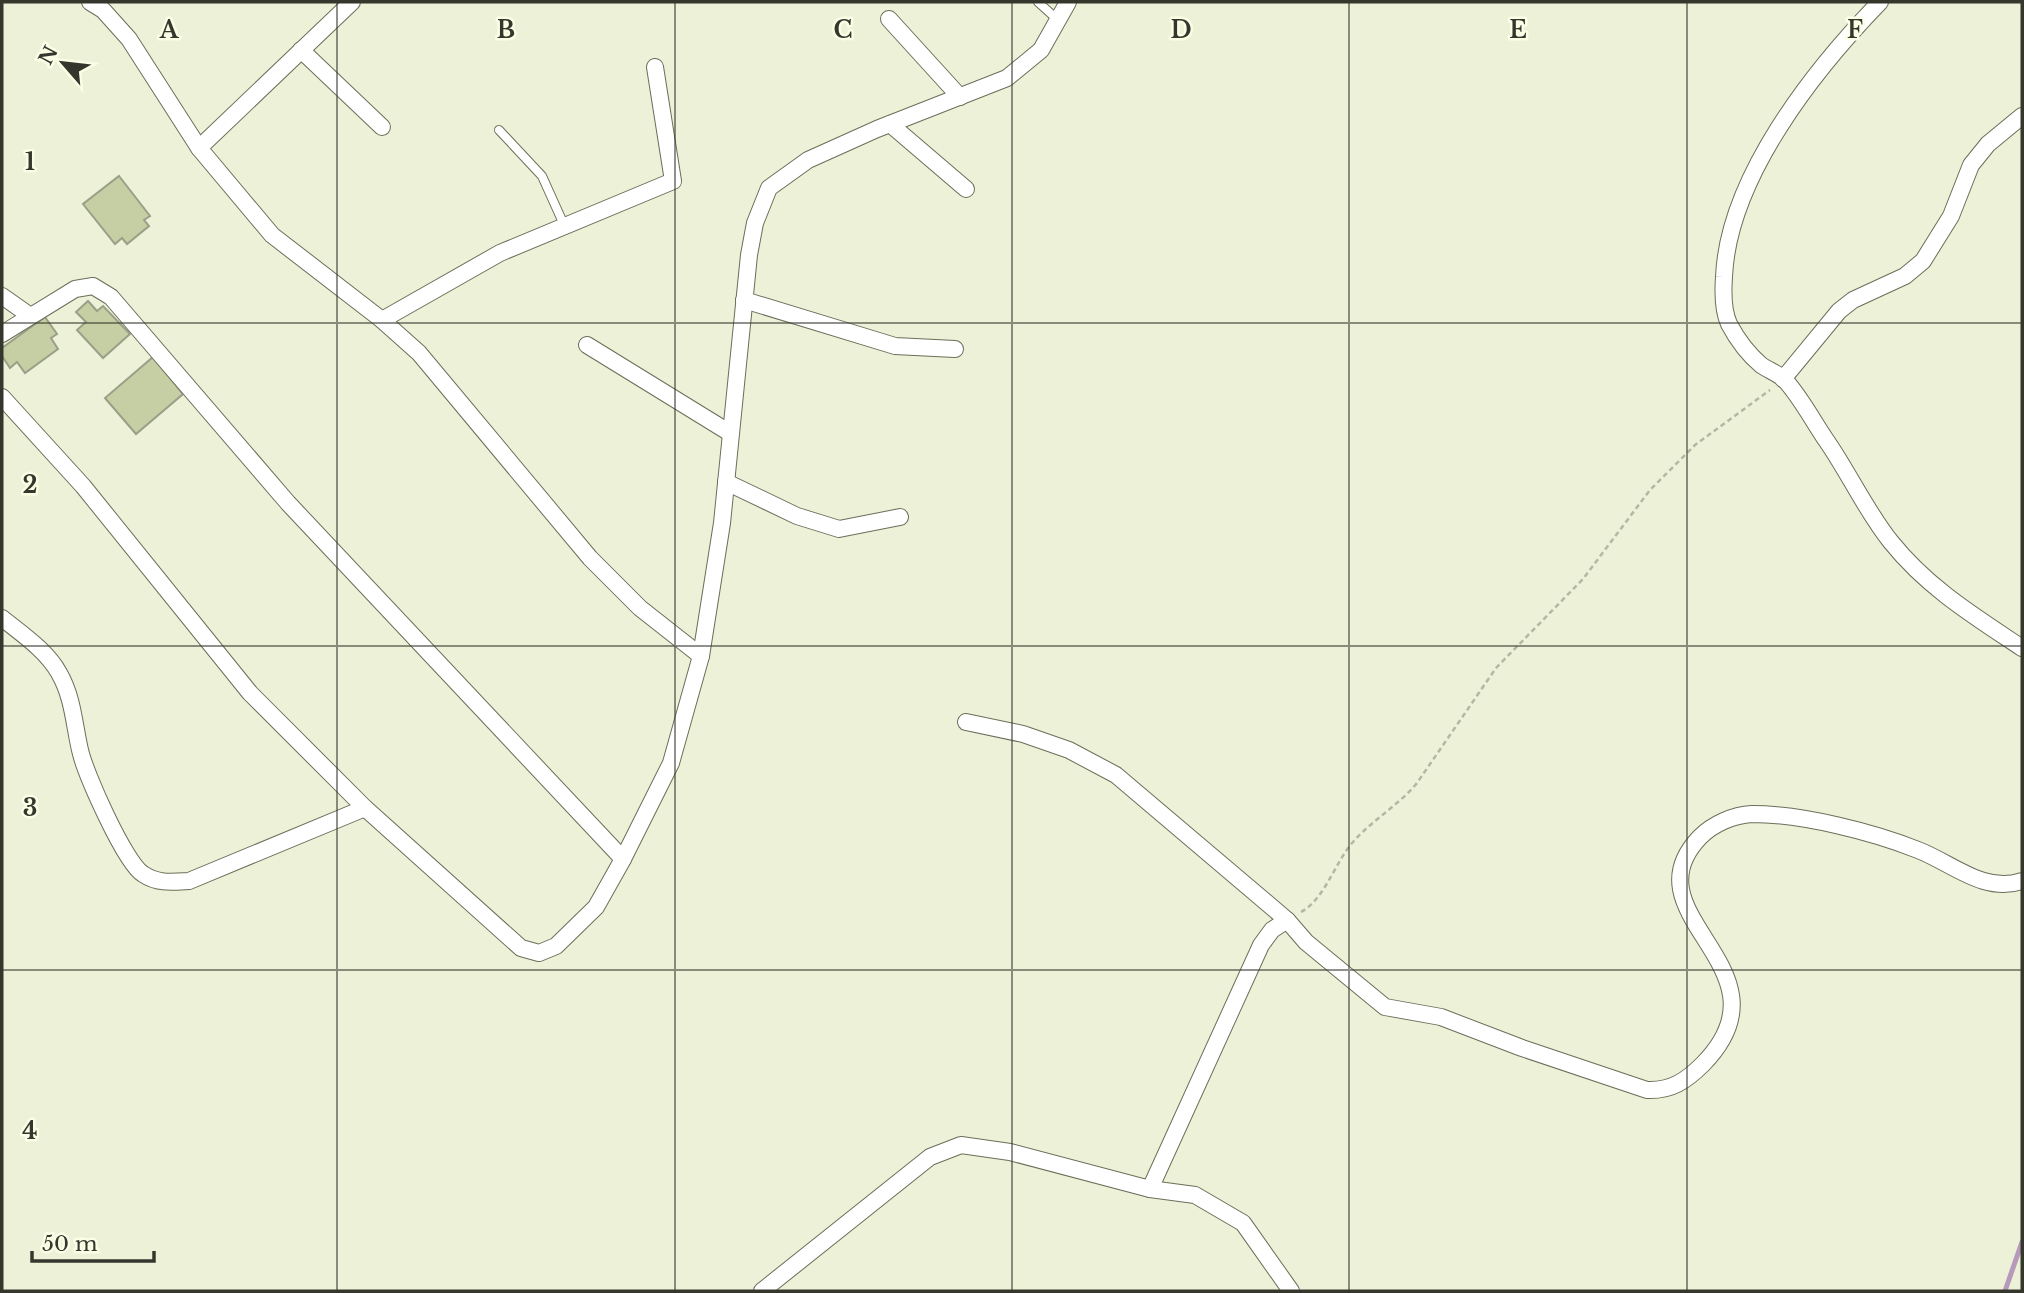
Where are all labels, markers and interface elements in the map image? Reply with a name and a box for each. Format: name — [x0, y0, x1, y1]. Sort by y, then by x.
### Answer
text: A — [159, 16, 180, 44]
text: B — [497, 16, 515, 44]
text: C — [834, 16, 852, 44]
text: D — [1170, 16, 1192, 44]
text: E — [1509, 16, 1527, 44]
text: F — [1847, 16, 1863, 44]
north arrow — [28, 28, 98, 98]
text: N — [34, 42, 63, 69]
text: 1 — [25, 148, 35, 176]
text: 2 — [23, 471, 37, 499]
text: 3 — [23, 794, 37, 822]
text: 4 — [22, 1117, 38, 1145]
scale bar — [32, 1220, 154, 1264]
text: 50 m — [42, 1231, 98, 1257]

